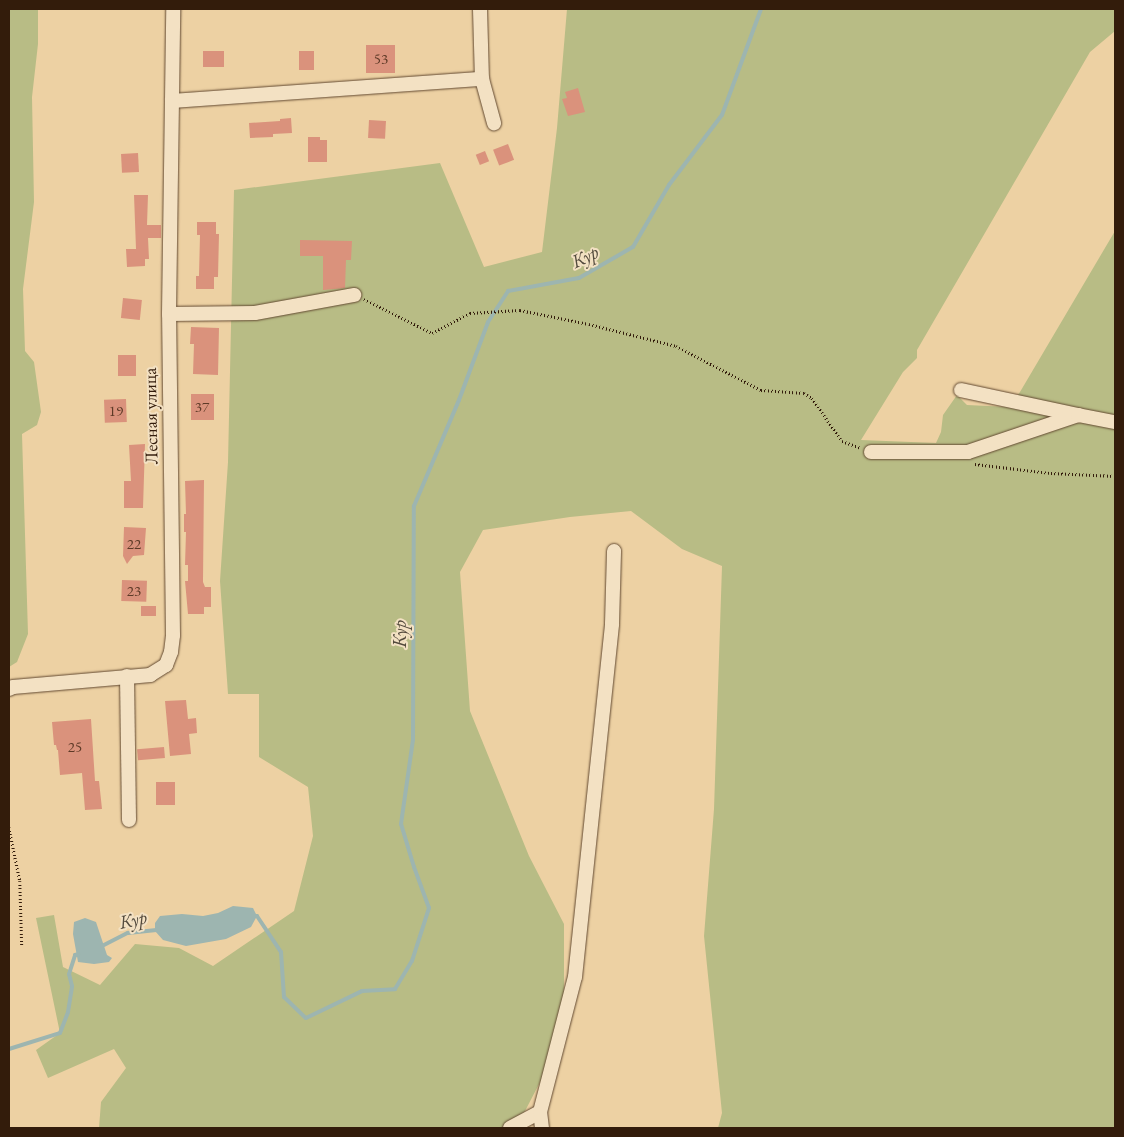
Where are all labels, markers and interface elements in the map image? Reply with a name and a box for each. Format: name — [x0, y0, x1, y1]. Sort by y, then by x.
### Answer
house number: 53 — [374, 50, 388, 68]
water label: Кур — [568, 241, 602, 273]
street label: Лесная улица — [139, 367, 163, 465]
house number: 37 — [195, 398, 209, 416]
house number: 19 — [109, 402, 123, 420]
house number: 22 — [127, 535, 141, 553]
house number: 23 — [127, 582, 141, 600]
water label: Кур — [389, 620, 411, 648]
house number: 25 — [68, 738, 82, 756]
water label: Кур — [117, 906, 149, 934]

